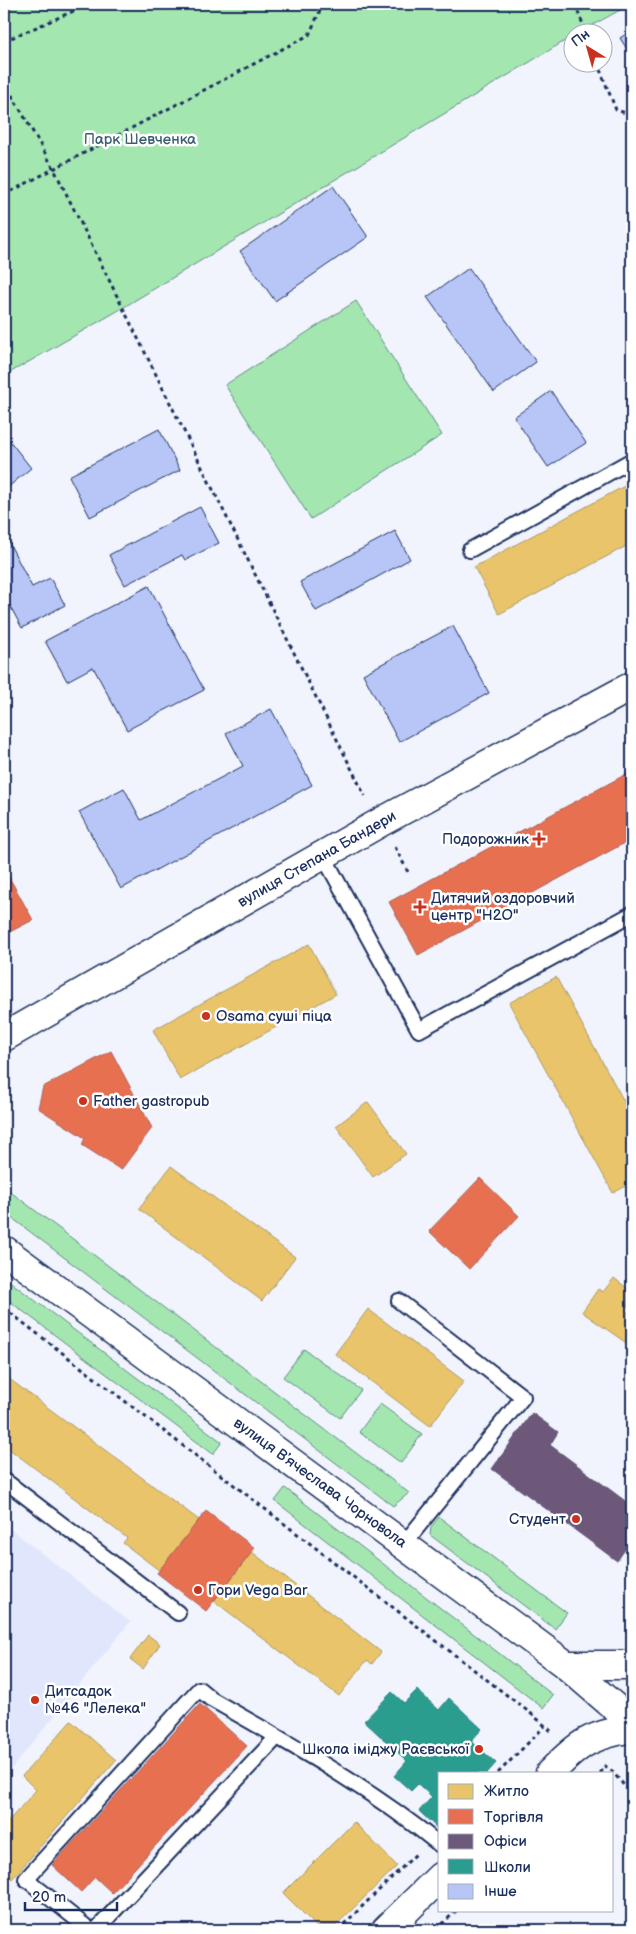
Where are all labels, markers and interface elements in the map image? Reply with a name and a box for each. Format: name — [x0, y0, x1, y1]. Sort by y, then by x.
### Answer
north arrow — [564, 22, 614, 72]
text: Пн — [568, 26, 593, 50]
park label: Парк Шевченка — [84, 130, 196, 149]
street label: вулиця Степана Бандери — [234, 806, 399, 911]
place label: Подорожник — [442, 830, 529, 849]
marker: Подорожник — [533, 833, 545, 845]
place label: Дитячий оздоровчий центр "H2O" — [431, 889, 575, 925]
marker: Дитячий оздоровчий центр "H2O" — [413, 900, 427, 914]
place label: Osama суші піца — [216, 1007, 332, 1026]
marker: Osama суші піца — [200, 1010, 212, 1022]
place label: Father gastropub — [93, 1092, 210, 1111]
marker: Father gastropub — [77, 1095, 89, 1107]
street label: вулиця Вʼячеслава Чорновола — [230, 1414, 411, 1552]
place label: Студент — [509, 1510, 566, 1529]
marker: Студент — [570, 1513, 582, 1525]
place label: Гори Vega Bar — [208, 1581, 308, 1600]
marker: Гори Vega Bar — [192, 1584, 204, 1596]
place label: Дитсадок №46 "Лелека" — [45, 1682, 146, 1718]
marker: Дитсадок №46 "Лелека" — [29, 1694, 41, 1706]
place label: Школа іміджу Раєвської — [302, 1740, 469, 1759]
marker: Школа іміджу Раєвської — [473, 1743, 485, 1755]
legend — [438, 1772, 614, 1912]
text: Житло — [484, 1782, 529, 1801]
text: Торгівля — [484, 1808, 543, 1827]
text: Офіси — [484, 1832, 527, 1851]
text: Школи — [484, 1858, 531, 1877]
scale bar — [25, 1879, 118, 1911]
text: Інше — [484, 1882, 517, 1901]
text: 20 m — [32, 1888, 66, 1907]

